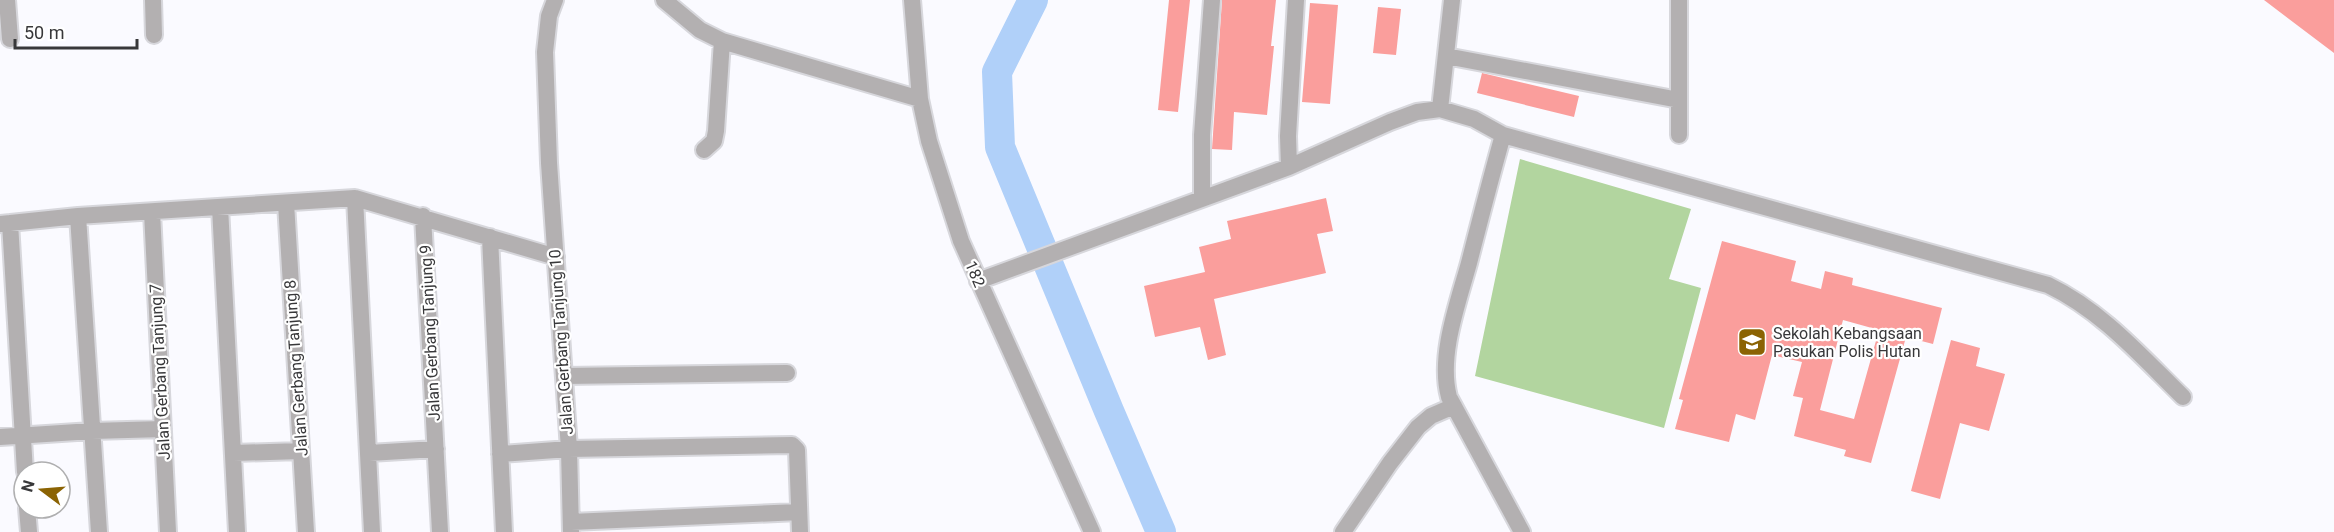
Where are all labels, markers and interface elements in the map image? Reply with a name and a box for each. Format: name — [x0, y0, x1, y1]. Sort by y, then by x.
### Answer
scale bar — [15, 12, 136, 50]
text: 50 m — [24, 22, 64, 43]
street label: Jalan Gerbang Tanjung 9 — [416, 244, 444, 422]
street label: Jalan Gerbang Tanjung 10 — [545, 249, 577, 435]
street label: 182 — [961, 258, 989, 290]
street label: Jalan Gerbang Tanjung 8 — [280, 279, 312, 457]
street label: Jalan Gerbang Tanjung 7 — [146, 283, 174, 461]
place label: Sekolah Kebangsaan Pasukan Polis Hutan — [1773, 324, 1922, 361]
school or university icon: Sekolah Kebangsaan Pasukan Polis Hutan — [1736, 326, 1768, 358]
north arrow — [12, 460, 72, 520]
text: N — [17, 478, 39, 494]

